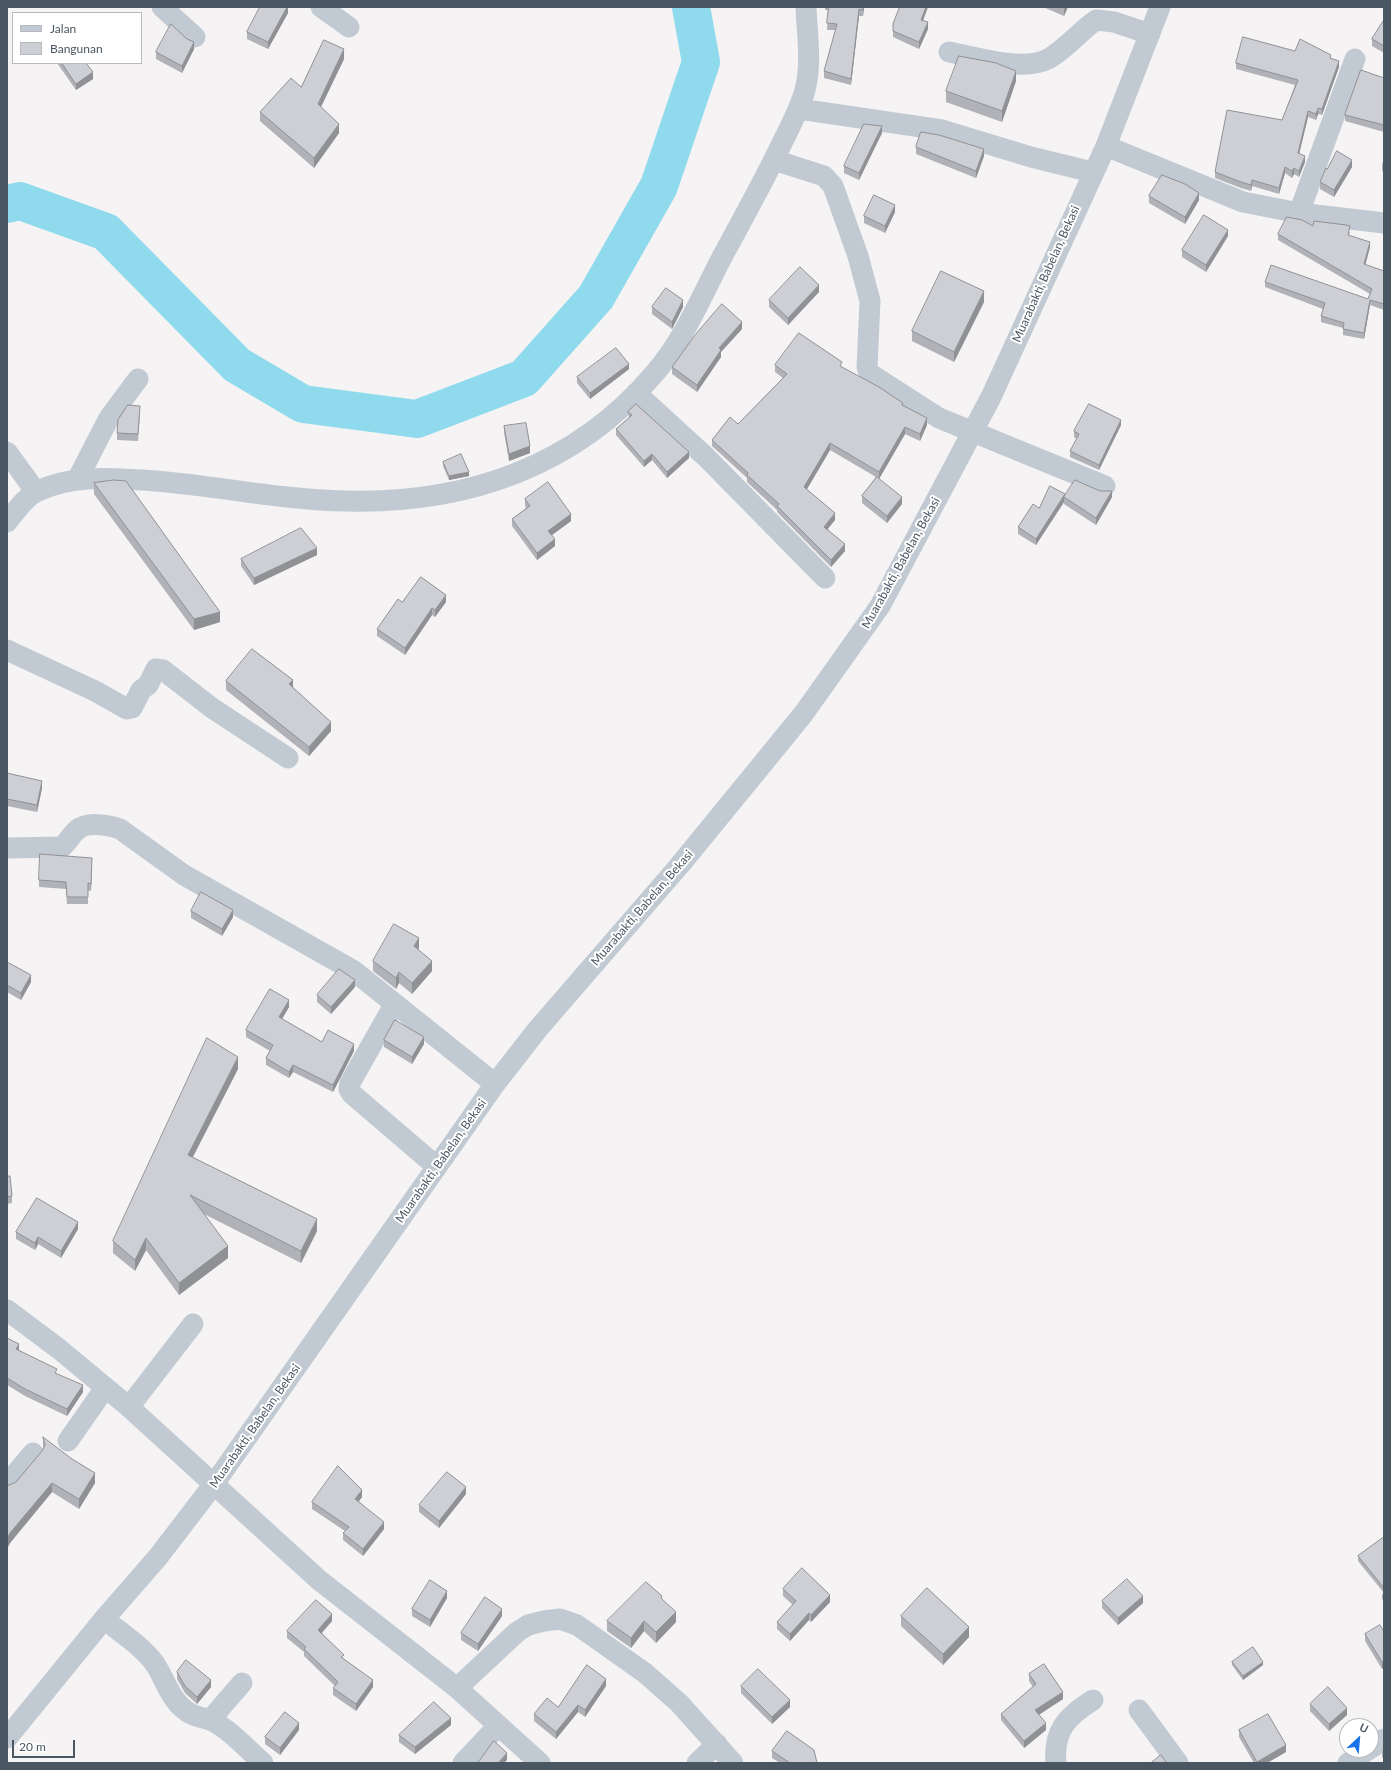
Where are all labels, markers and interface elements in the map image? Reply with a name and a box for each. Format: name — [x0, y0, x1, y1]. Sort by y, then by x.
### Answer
legend — [12, 12, 142, 64]
text: Jalan — [50, 21, 76, 36]
text: Bangunan — [50, 41, 103, 56]
street label: Muarabakti, Babelan, Bekasi — [1009, 203, 1083, 345]
street label: Muarabakti, Babelan, Bekasi — [859, 495, 943, 631]
street label: Muarabakti, Babelan, Bekasi — [588, 847, 696, 969]
street label: Muarabakti, Babelan, Bekasi — [393, 1096, 489, 1226]
street label: Muarabakti, Babelan, Bekasi — [207, 1361, 303, 1491]
north arrow — [1339, 1718, 1379, 1758]
text: U — [1358, 1720, 1371, 1735]
scale bar — [14, 1732, 77, 1758]
text: 20 m — [19, 1739, 46, 1754]

